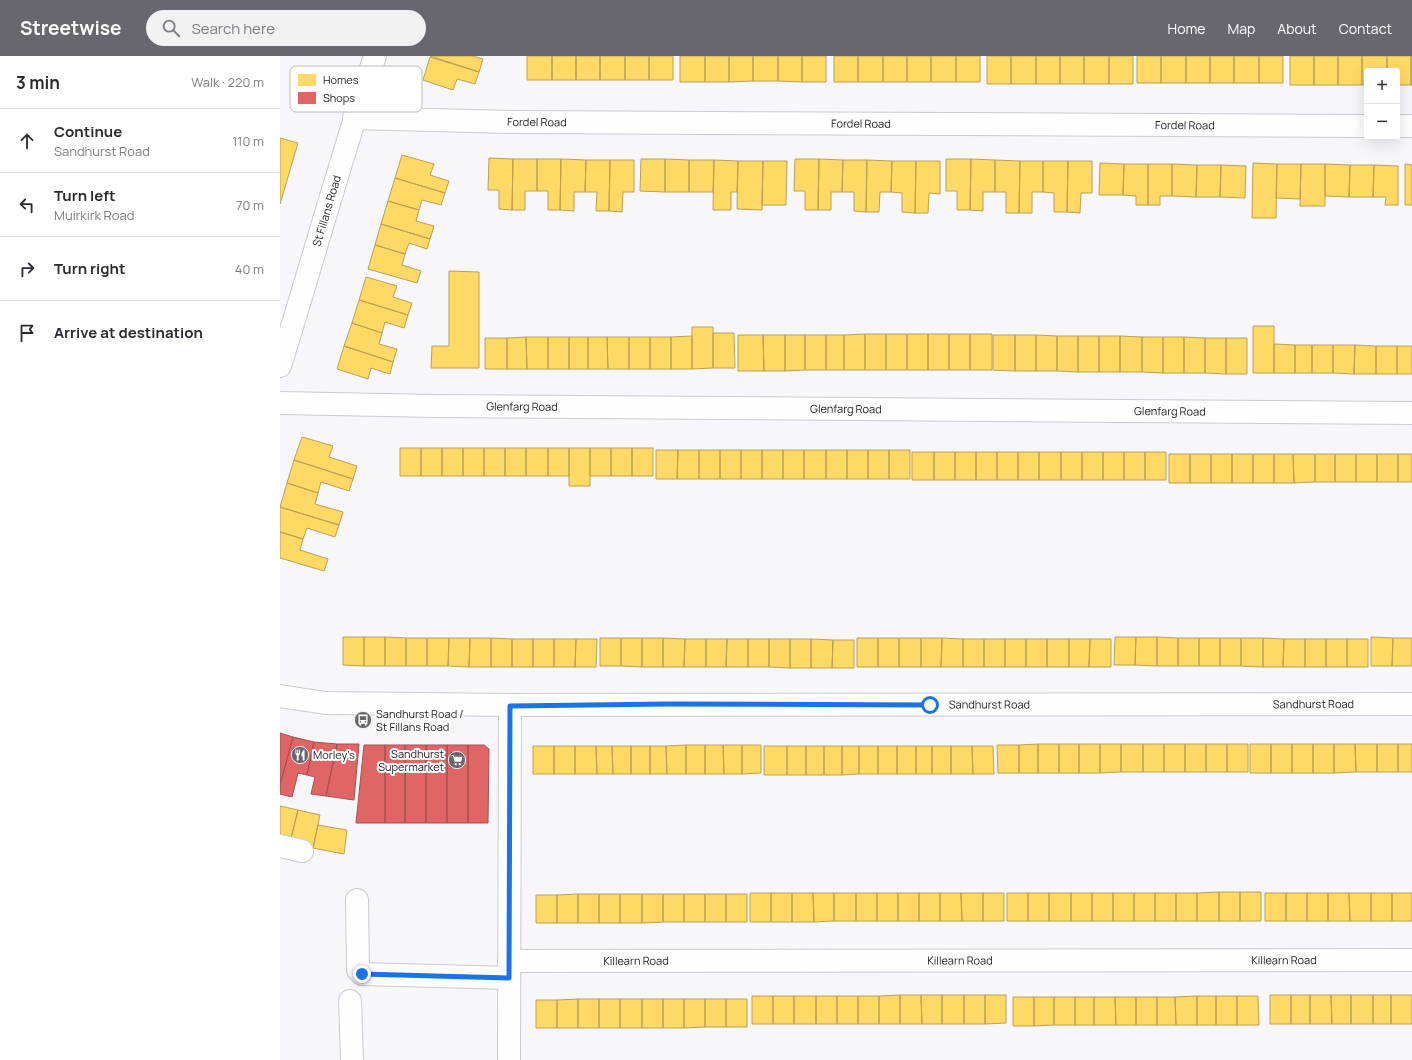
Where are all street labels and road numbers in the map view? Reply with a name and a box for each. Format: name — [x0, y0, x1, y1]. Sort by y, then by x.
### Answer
street label: Fordel Road — [507, 114, 567, 129]
street label: Fordel Road — [831, 115, 891, 131]
street label: Fordel Road — [1155, 117, 1215, 132]
street label: St Fillans Road — [309, 173, 344, 248]
street label: Glenfarg Road — [486, 398, 558, 414]
street label: Glenfarg Road — [810, 401, 882, 416]
street label: Glenfarg Road — [1134, 403, 1206, 419]
street label: Sandhurst Road — [949, 696, 1030, 712]
street label: Sandhurst Road — [1273, 696, 1354, 711]
street label: Killearn Road — [927, 952, 993, 968]
street label: Killearn Road — [1251, 952, 1317, 967]
street label: Killearn Road — [603, 953, 669, 968]

